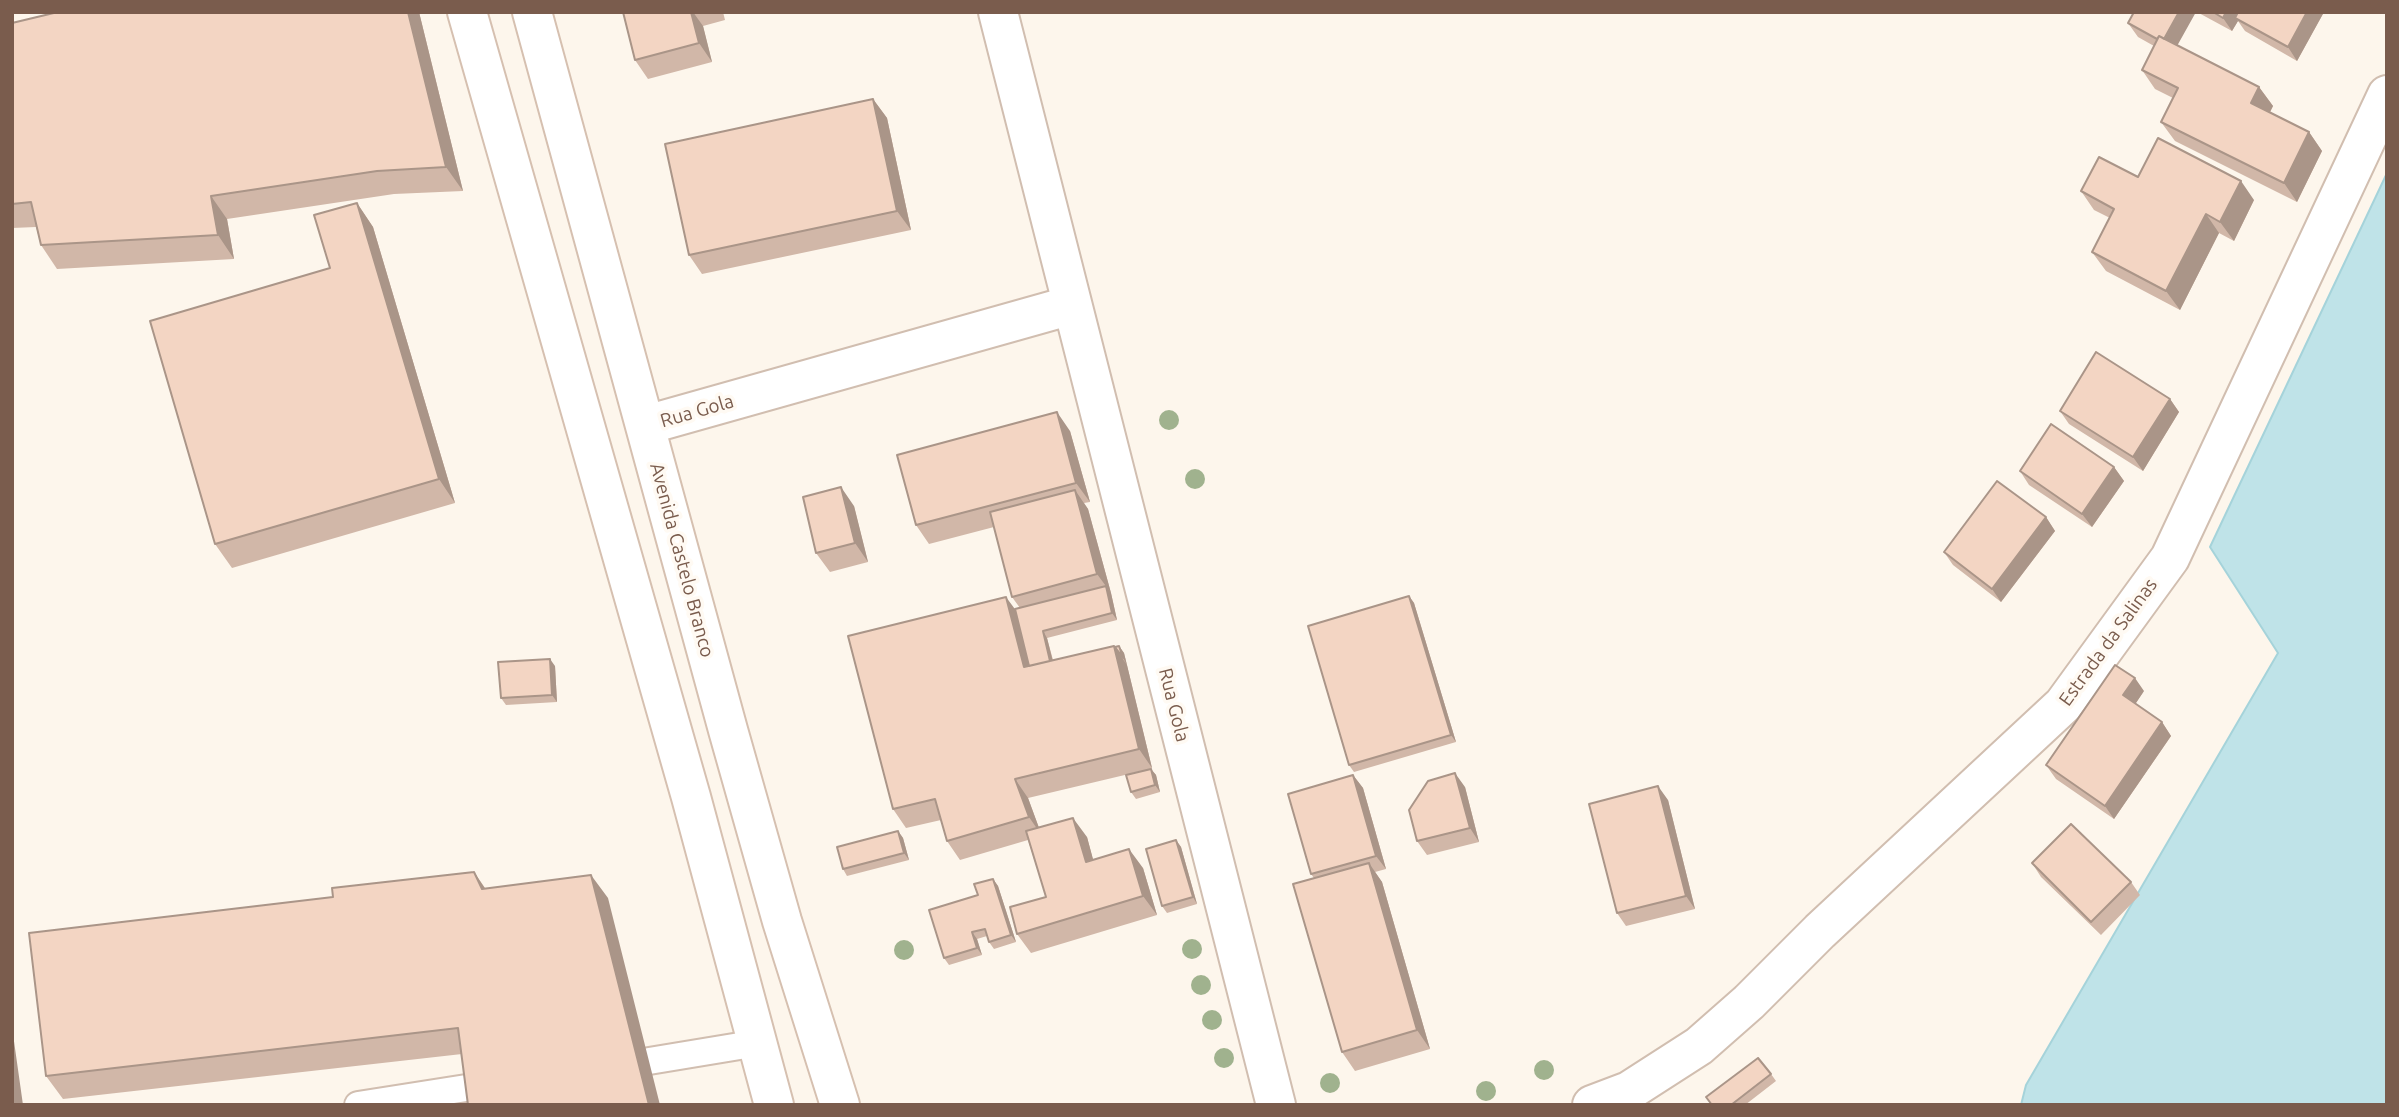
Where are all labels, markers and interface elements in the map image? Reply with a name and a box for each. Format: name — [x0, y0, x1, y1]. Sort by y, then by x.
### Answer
street label: Rua Gola — [658, 390, 736, 432]
street label: Avenida Castelo Branco — [645, 460, 719, 660]
street label: Estrada da Salinas — [2054, 574, 2162, 710]
street label: Rua Gola — [1154, 666, 1194, 744]

